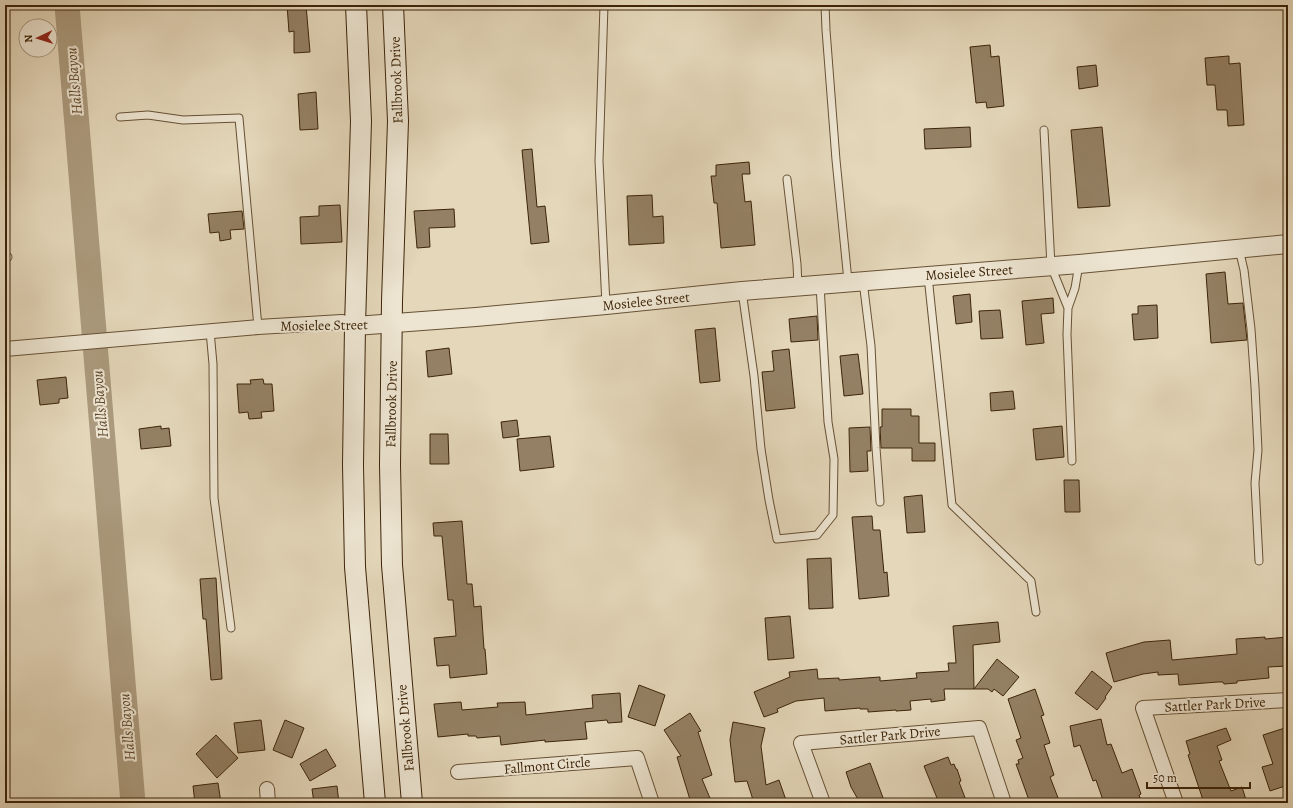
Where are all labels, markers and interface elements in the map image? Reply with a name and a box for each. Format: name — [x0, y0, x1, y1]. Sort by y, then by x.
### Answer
north arrow — [18, 18, 58, 58]
text: N — [21, 34, 36, 43]
street label: Fallbrook Drive — [385, 36, 408, 124]
water label: Halls Bayou — [61, 46, 87, 116]
street label: Mosielee Street — [925, 260, 1014, 285]
street label: Mosielee Street — [602, 287, 691, 316]
street label: Mosielee Street — [280, 315, 368, 336]
street label: Fallbrook Drive — [381, 360, 402, 448]
water label: Halls Bayou — [87, 369, 113, 439]
street label: Fallbrook Drive — [392, 684, 419, 772]
water label: Halls Bayou — [114, 692, 140, 762]
street label: Sattler Park Drive — [1164, 692, 1266, 717]
street label: Sattler Park Drive — [839, 722, 941, 749]
street label: Fallmont Circle — [503, 752, 591, 779]
scale bar — [1147, 764, 1250, 790]
text: 50 m — [1153, 770, 1177, 786]

